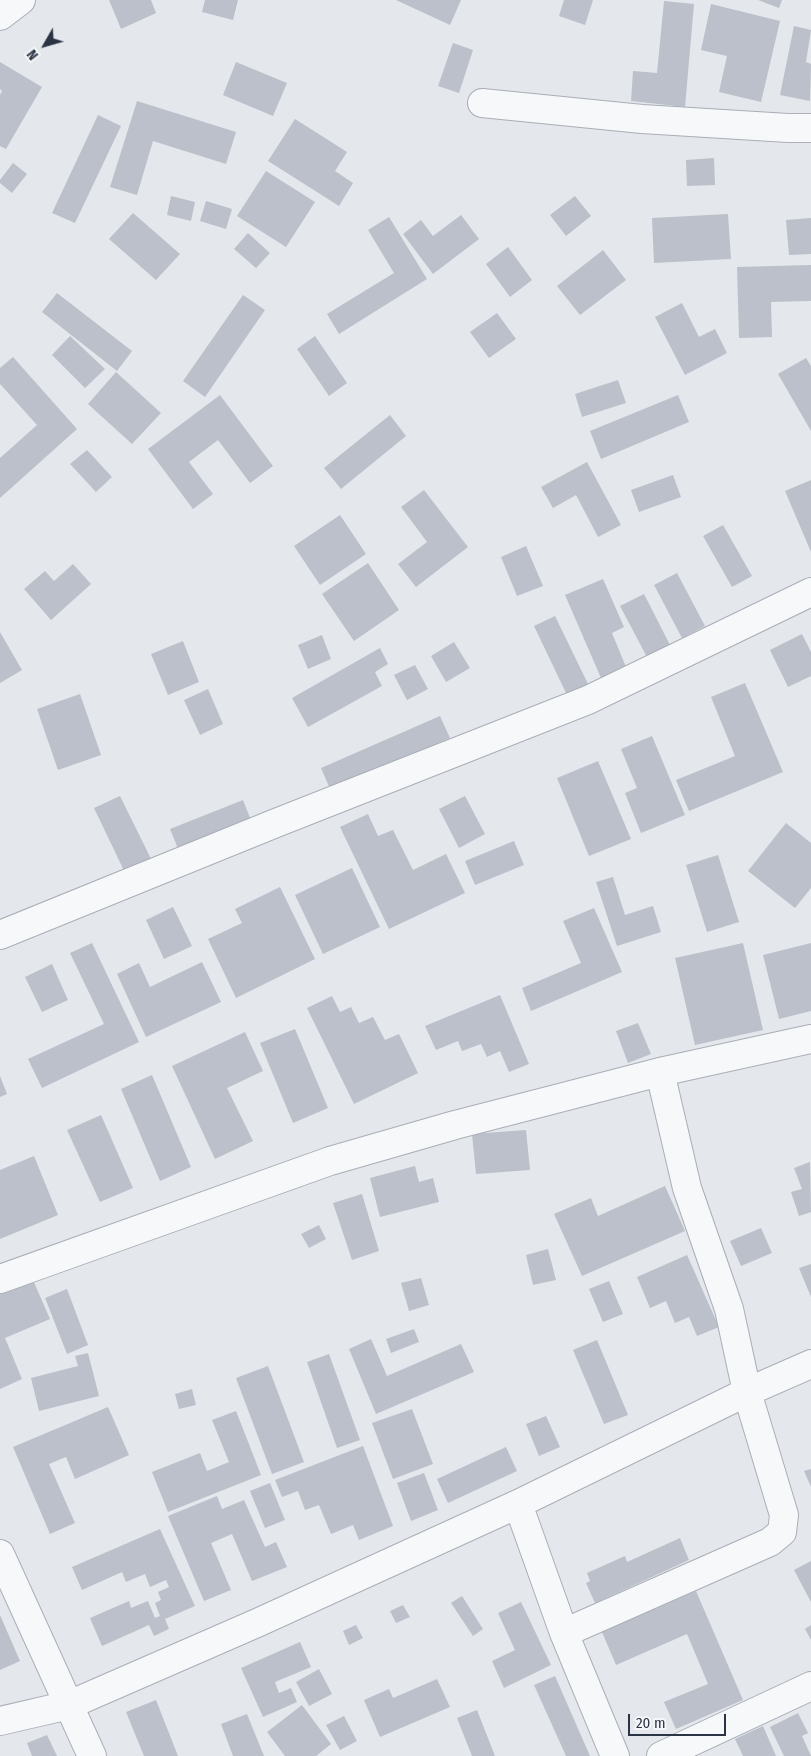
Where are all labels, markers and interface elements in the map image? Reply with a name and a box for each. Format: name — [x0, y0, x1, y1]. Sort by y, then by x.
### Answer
north arrow — [20, 20, 70, 70]
text: N — [24, 46, 42, 63]
scale bar — [631, 1704, 728, 1736]
text: 20 m — [636, 1714, 666, 1732]

